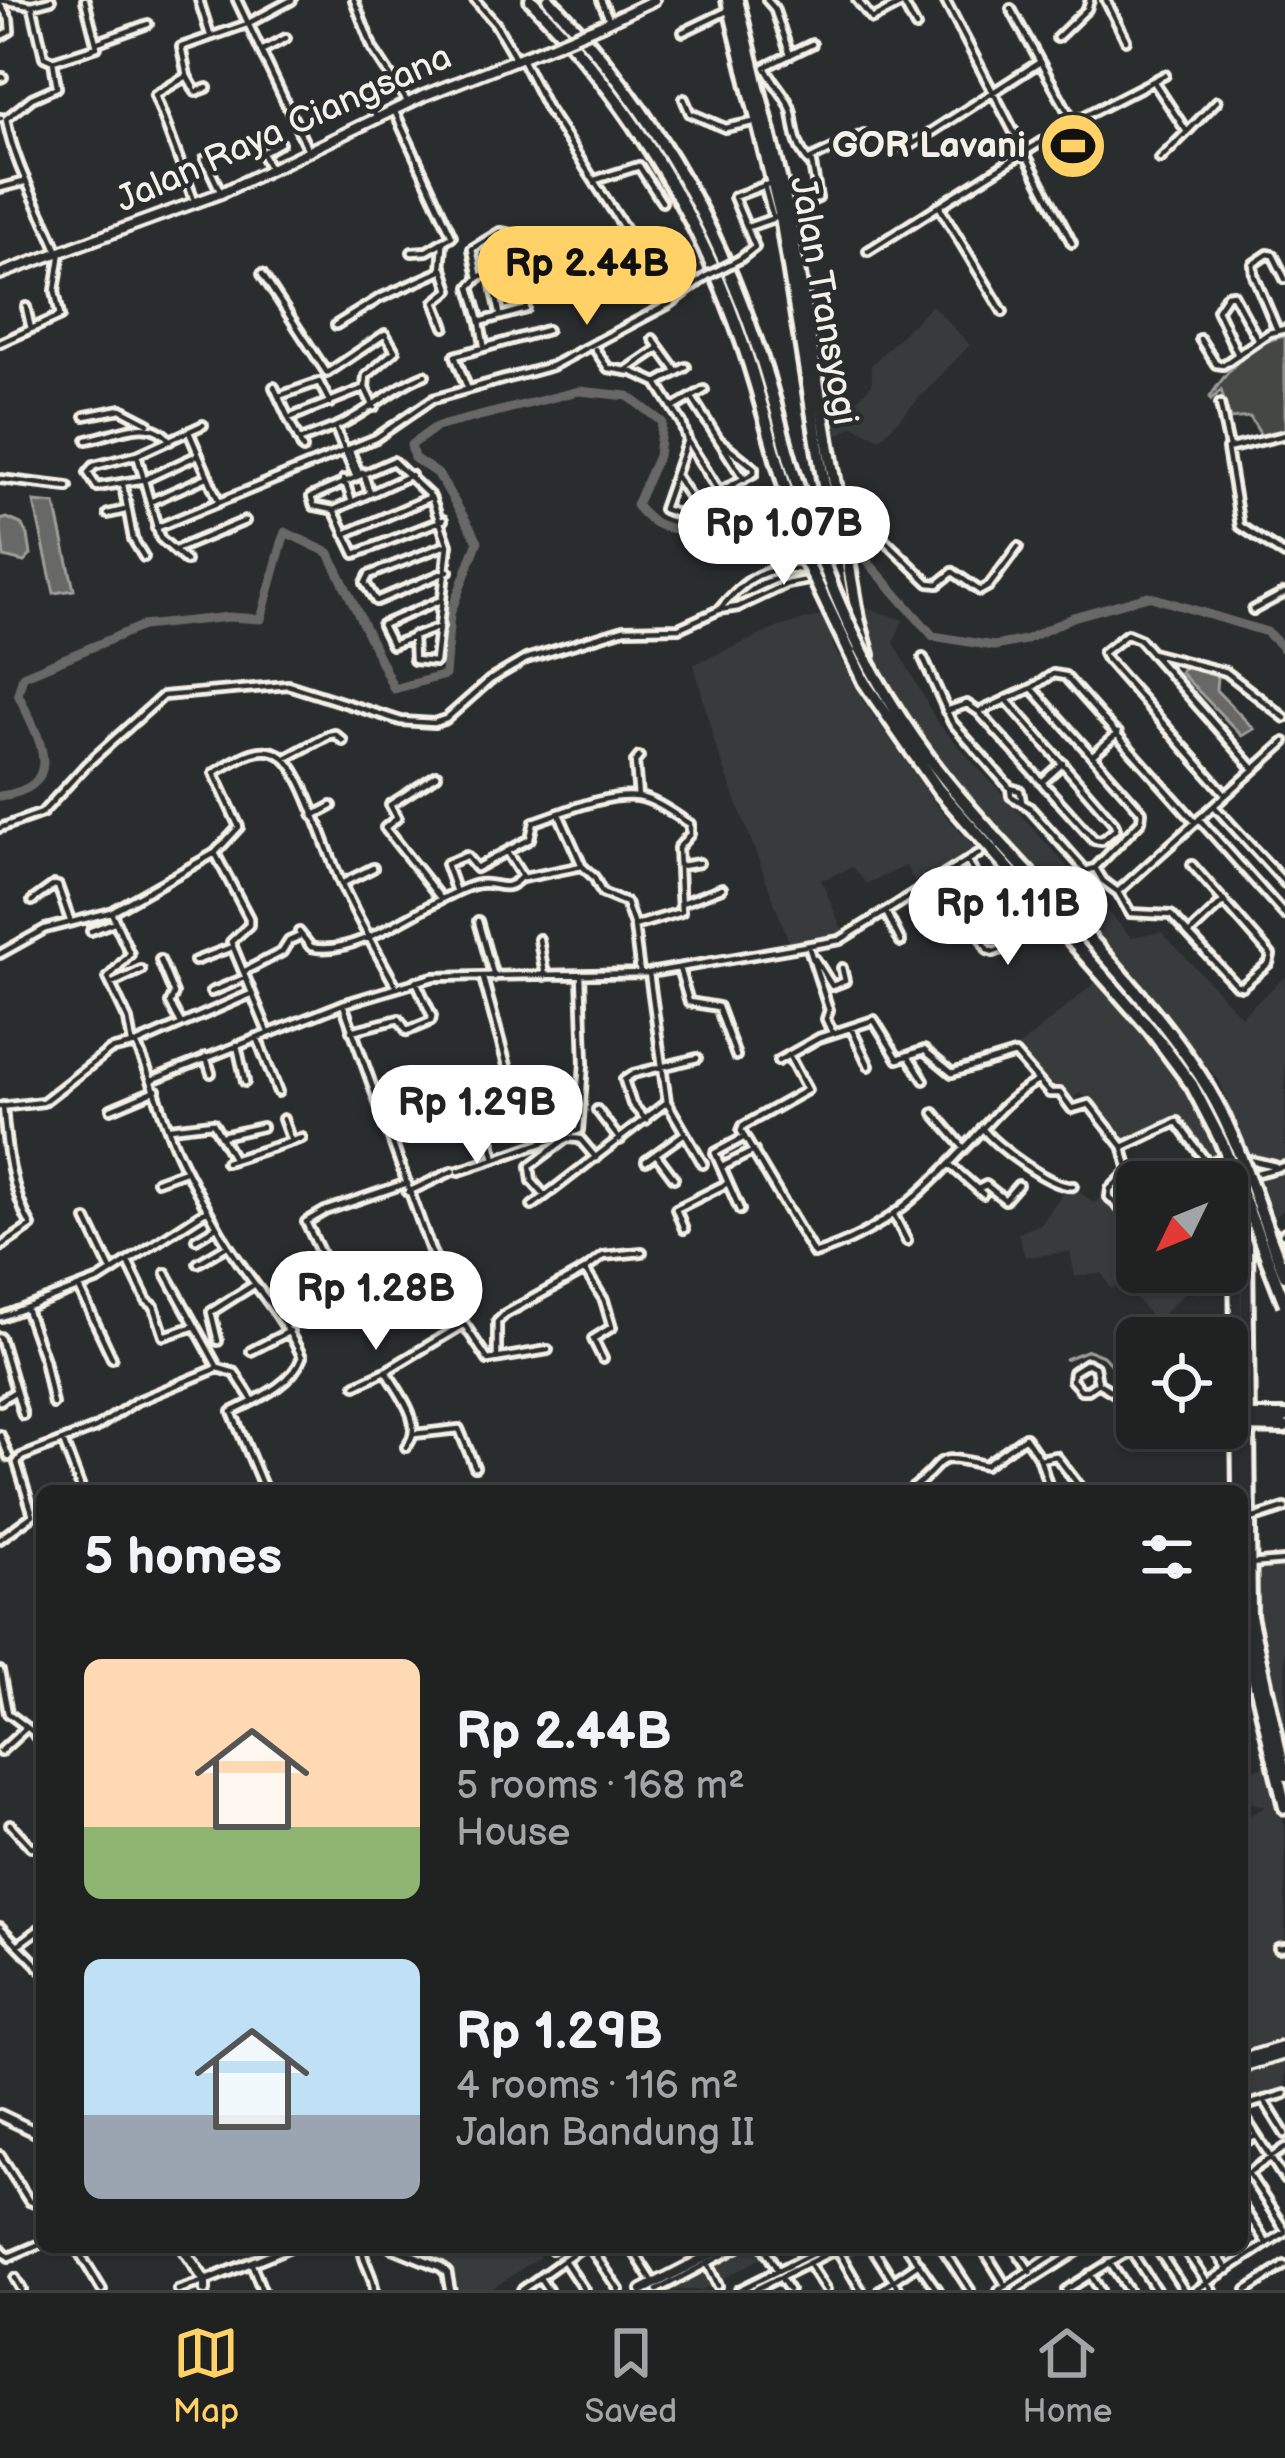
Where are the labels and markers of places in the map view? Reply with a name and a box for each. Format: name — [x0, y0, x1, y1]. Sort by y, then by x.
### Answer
sports icon: GOR Lavani — [1038, 111, 1108, 181]
place label: GOR Lavani — [832, 125, 1026, 168]
pin: Rp 2.44B — [463, 226, 711, 328]
pin: Rp 1.07B — [660, 486, 908, 588]
pin: Rp 1.11B — [884, 866, 1132, 968]
pin: Rp 1.29B — [353, 1065, 601, 1167]
pin: Rp 1.28B — [252, 1251, 500, 1353]

